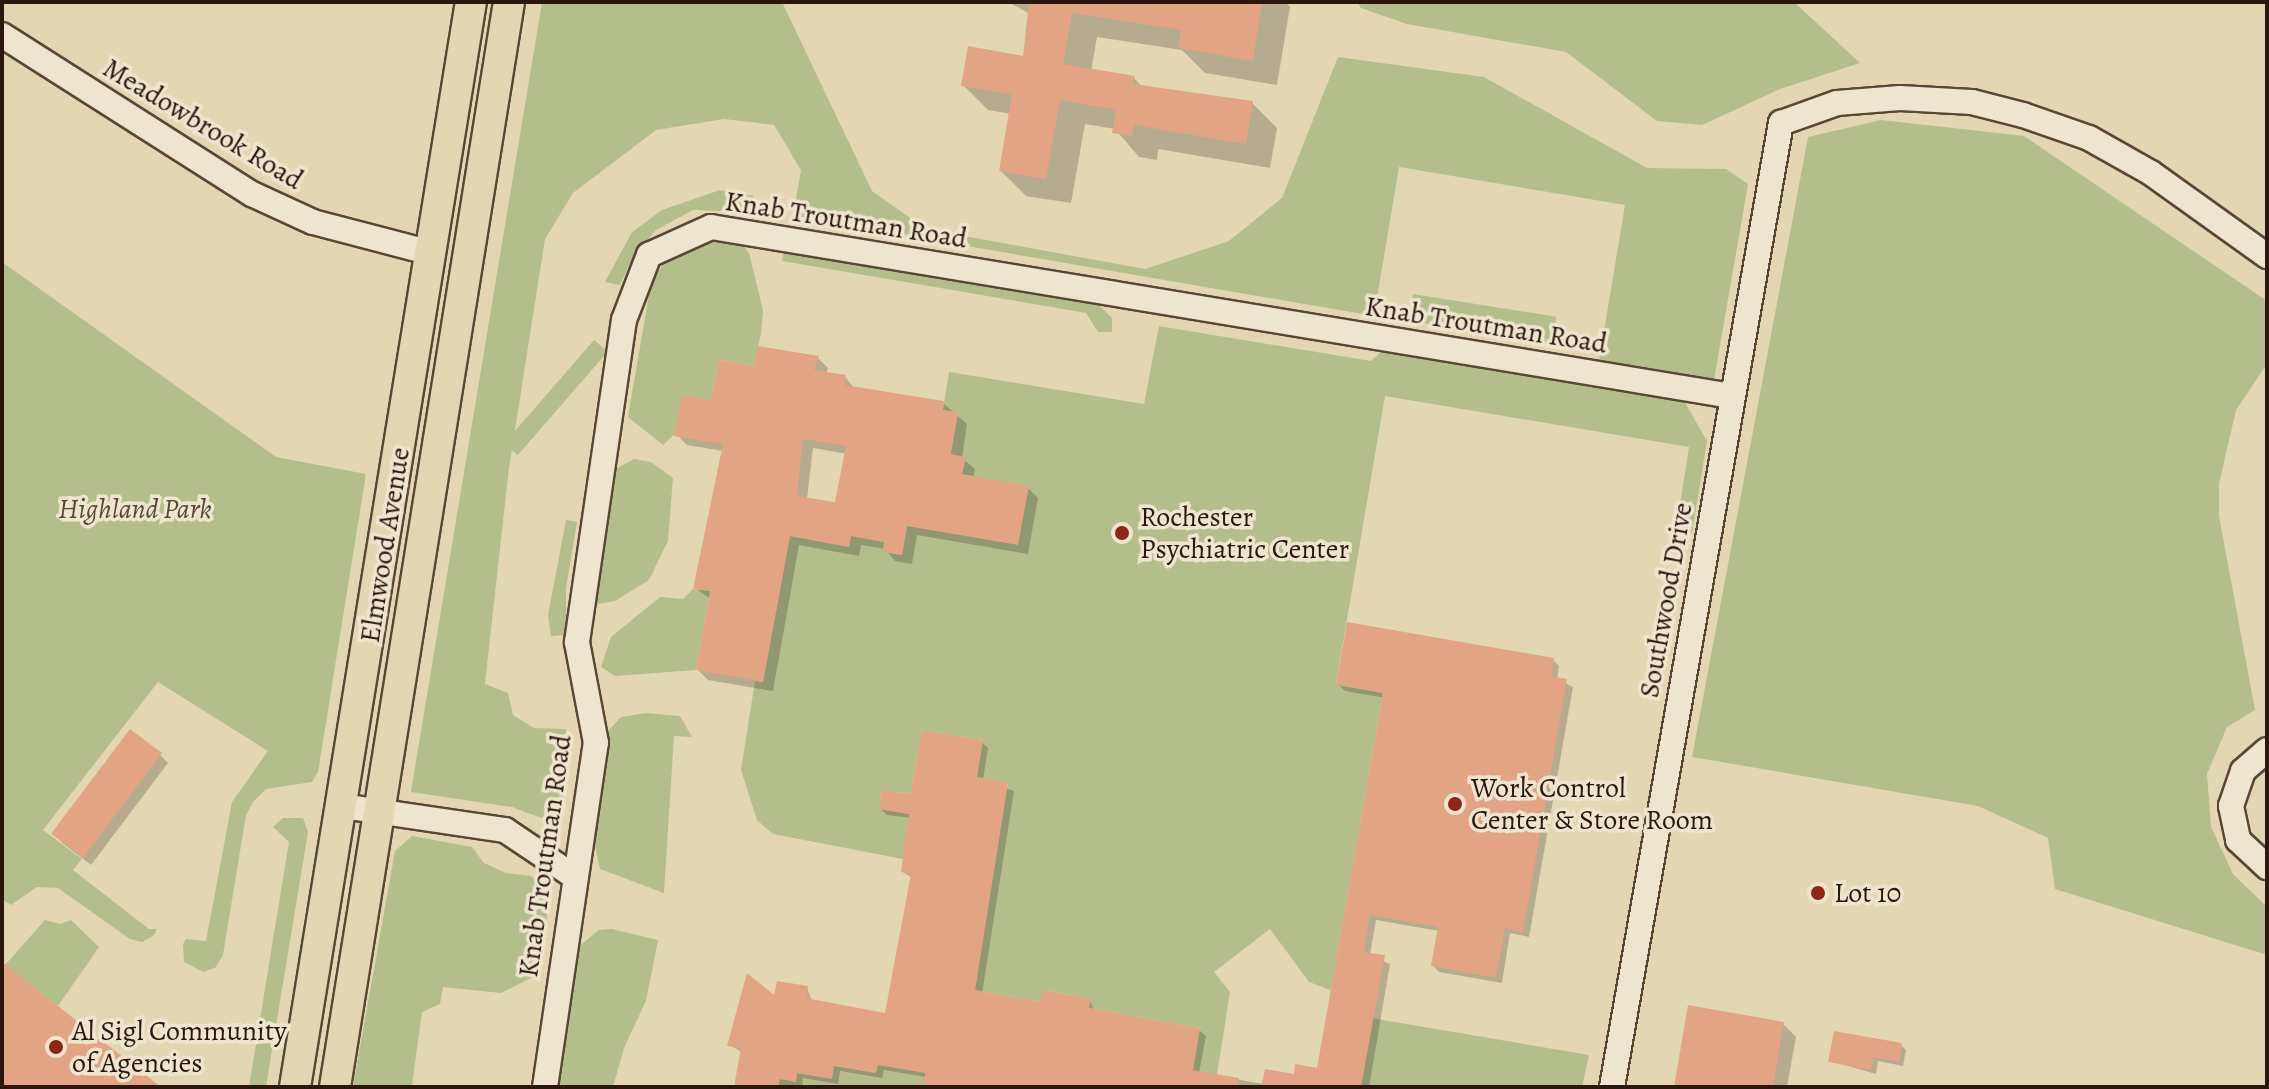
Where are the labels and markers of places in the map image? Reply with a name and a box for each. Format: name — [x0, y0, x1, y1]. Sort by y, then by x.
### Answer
place label: Rochester Psychiatric Center — [1140, 500, 1349, 566]
marker: Rochester Psychiatric Center — [1111, 522, 1133, 544]
place label: Work Control Center & Store Room — [1471, 771, 1713, 837]
marker: Work Control Center & Store Room — [1446, 795, 1464, 813]
place label: Lot 10 — [1834, 876, 1901, 910]
marker: Lot 10 — [1809, 884, 1827, 902]
place label: Al Sigl Community of Agencies — [72, 1014, 287, 1080]
marker: Al Sigl Community of Agencies — [47, 1038, 65, 1056]

